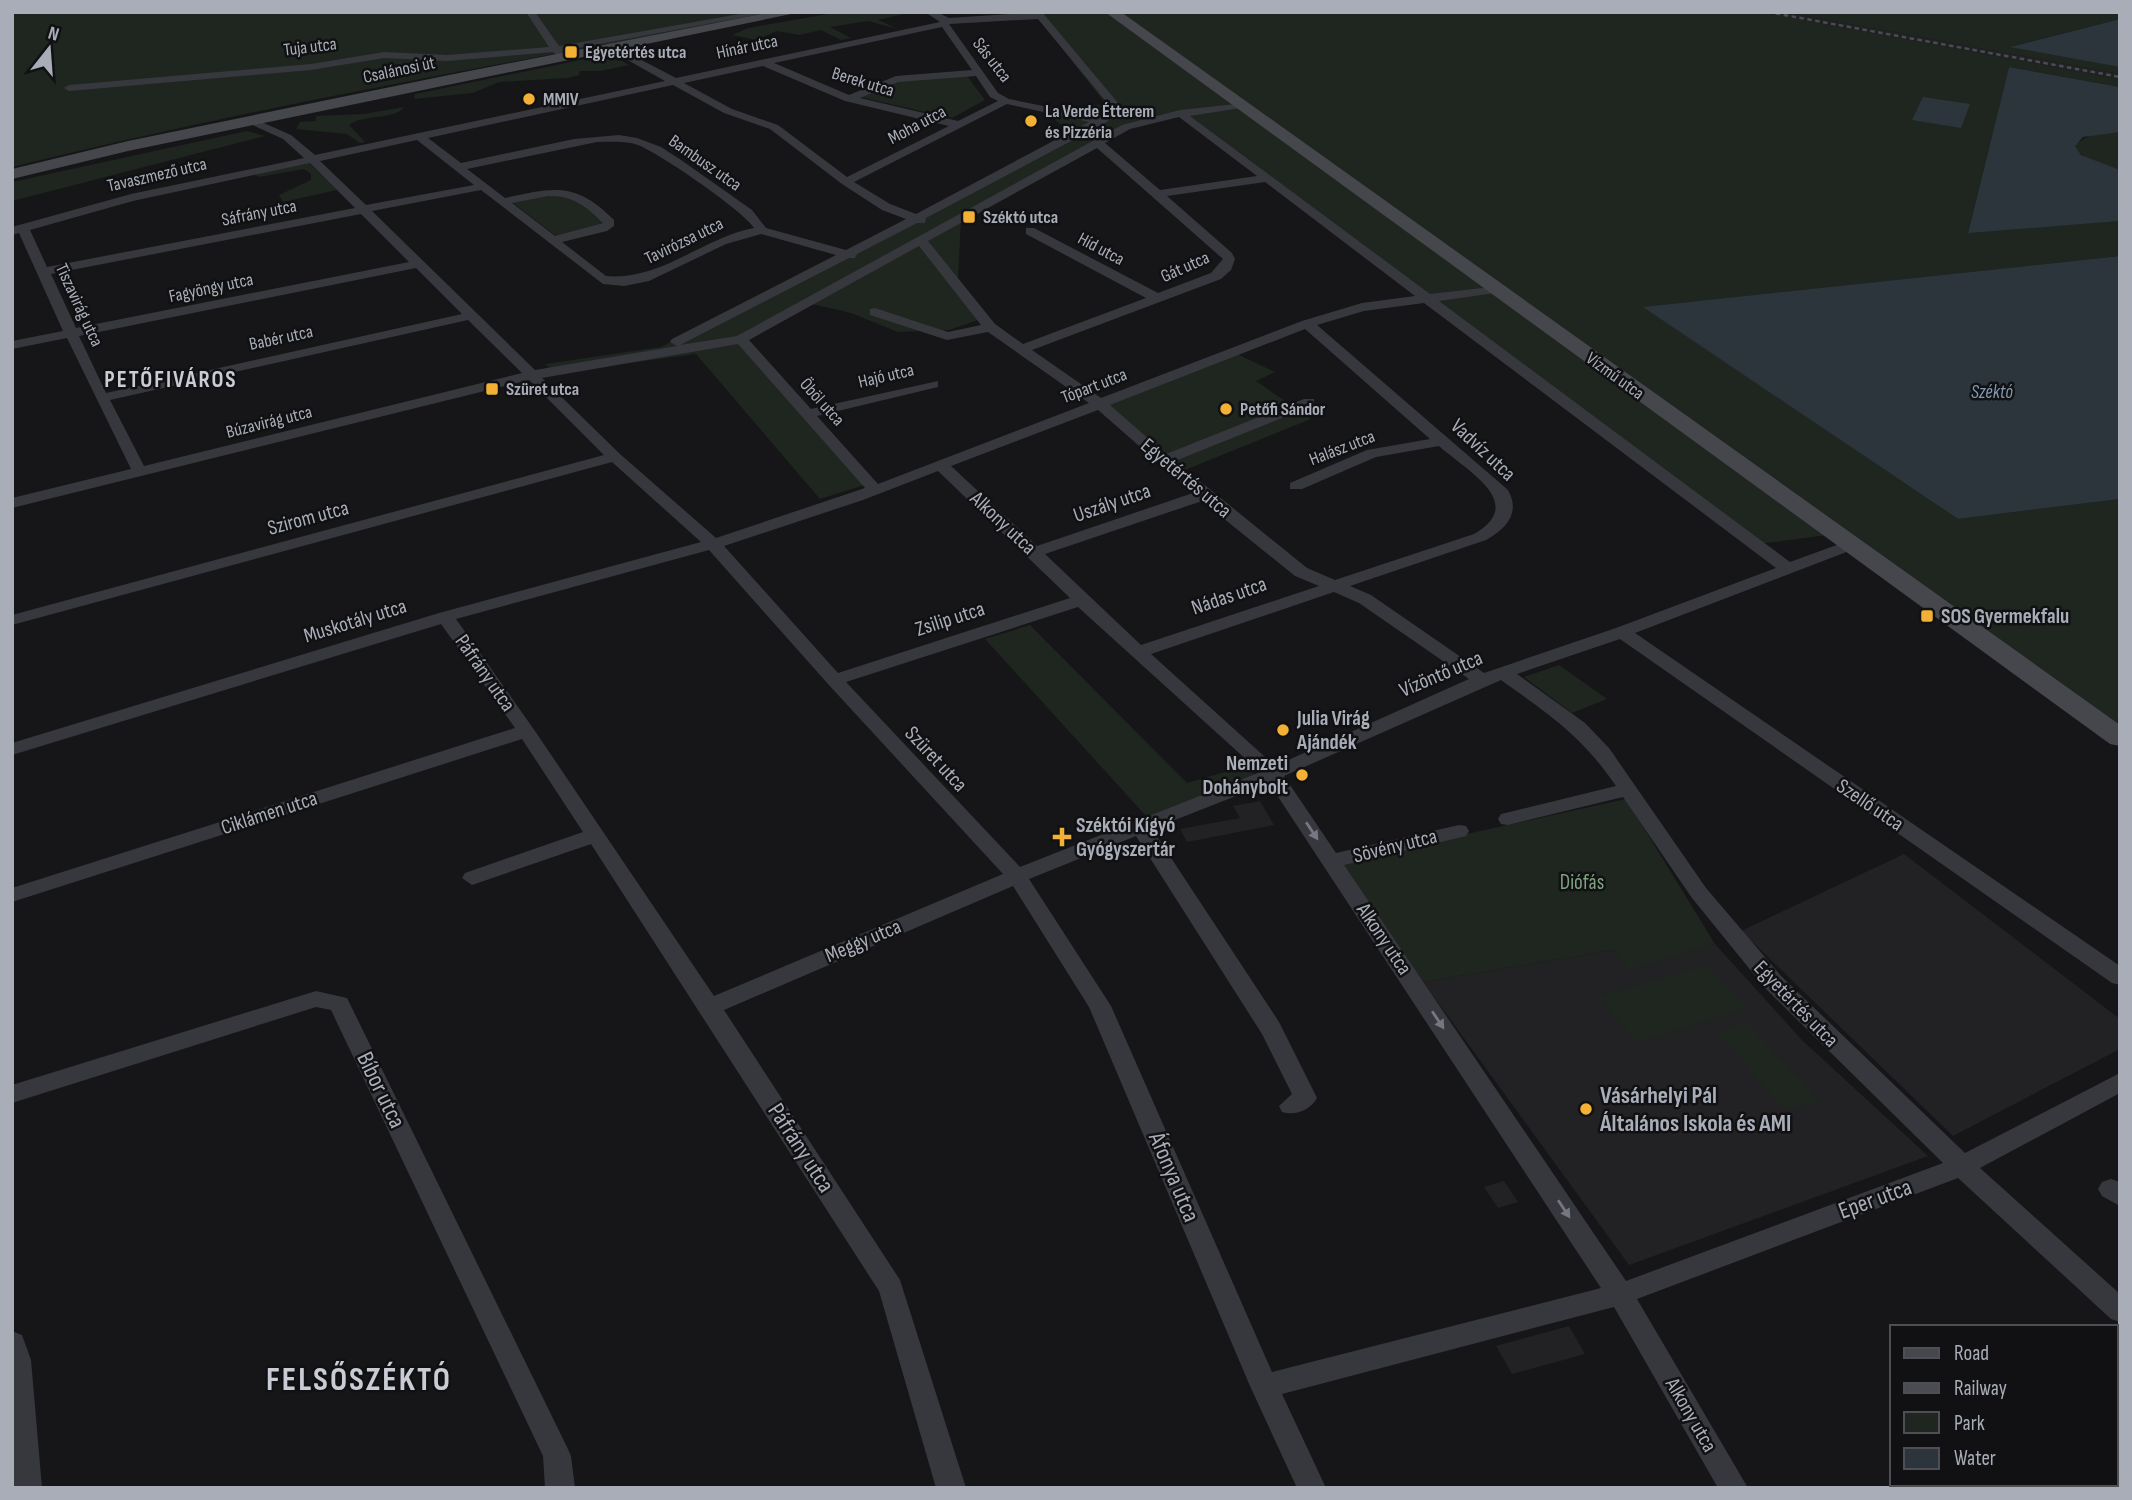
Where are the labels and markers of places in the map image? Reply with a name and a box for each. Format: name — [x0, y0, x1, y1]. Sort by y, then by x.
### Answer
place label: Egyetértés utca — [585, 42, 686, 63]
marker: Egyetértés utca — [563, 44, 579, 60]
place label: MMIV — [543, 89, 579, 110]
marker: MMIV — [521, 91, 537, 107]
place label: La Verde Étterem és Pizzéria — [1045, 101, 1154, 143]
marker: La Verde Étterem és Pizzéria — [1023, 113, 1039, 129]
place label: Széktó utca — [983, 207, 1058, 228]
marker: Széktó utca — [961, 209, 977, 225]
place label: Szüret utca — [506, 379, 579, 400]
marker: Szüret utca — [484, 381, 500, 397]
place label: Petőfi Sándor — [1240, 399, 1326, 420]
marker: Petőfi Sándor — [1218, 401, 1234, 417]
place label: SOS Gyermekfalu — [1941, 604, 2069, 629]
marker: SOS Gyermekfalu — [1919, 608, 1935, 624]
place label: Julia Virág Ajándék — [1296, 706, 1370, 755]
marker: Julia Virág Ajándék — [1275, 722, 1291, 738]
place label: Nemzeti Dohánybolt — [1203, 751, 1288, 800]
marker: Nemzeti Dohánybolt — [1294, 767, 1310, 783]
place label: Széktói Kígyó Gyógyszertár — [1076, 813, 1176, 862]
marker: Széktói Kígyó Gyógyszertár — [1054, 829, 1070, 845]
place label: Vásárhelyi Pál Általános Iskola és AMI — [1599, 1081, 1791, 1138]
marker: Vásárhelyi Pál Általános Iskola és AMI — [1578, 1101, 1594, 1117]

